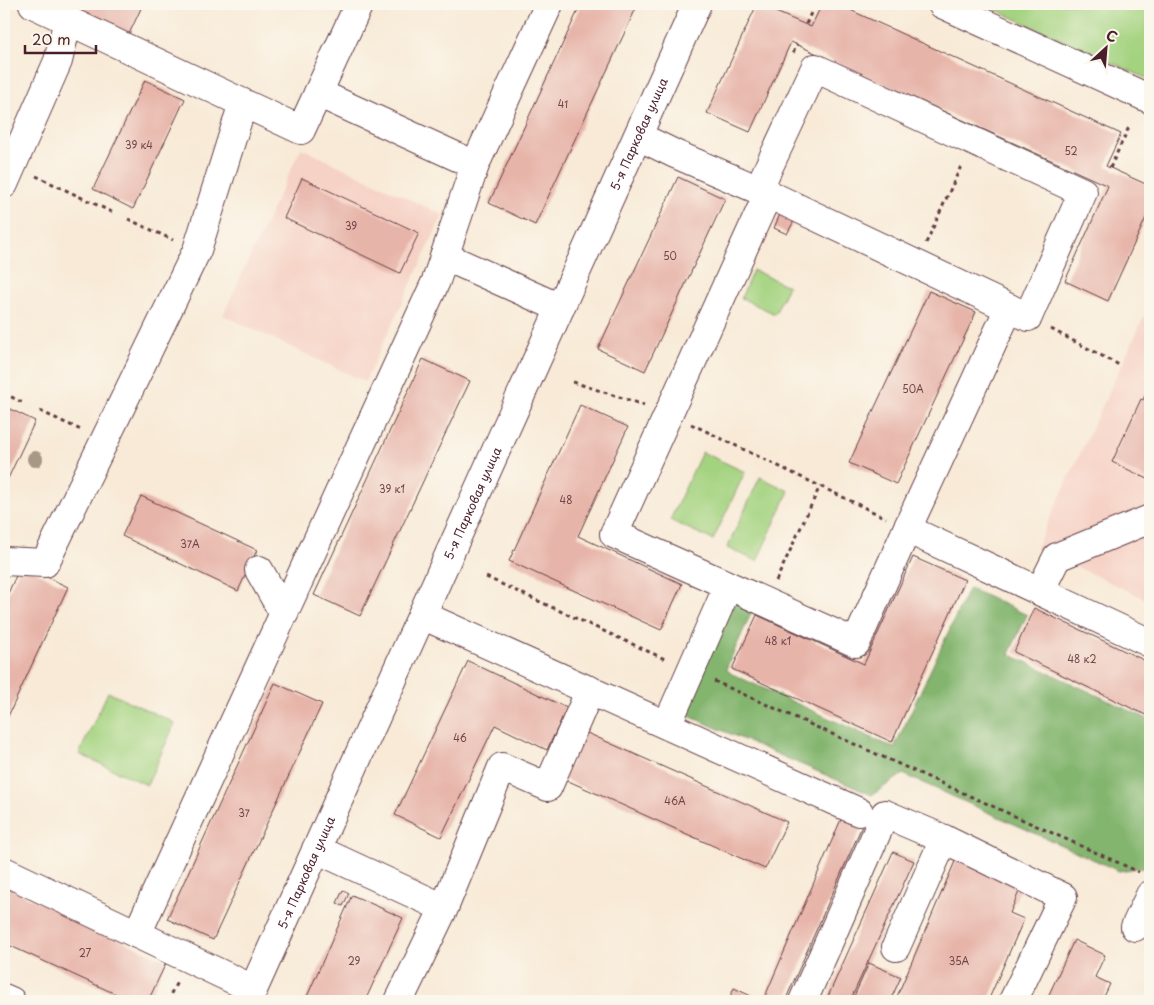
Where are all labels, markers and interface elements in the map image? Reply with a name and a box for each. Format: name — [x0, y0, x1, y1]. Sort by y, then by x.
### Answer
scale bar — [25, 22, 96, 54]
north arrow — [1082, 22, 1132, 72]
text: С — [1103, 24, 1121, 48]
text: 20 m — [32, 27, 71, 50]
street label: 5-я Парковая улица — [605, 74, 672, 193]
house number: 41 — [558, 96, 568, 111]
house number: 39 к4 — [125, 137, 153, 152]
house number: 52 — [1064, 143, 1078, 158]
house number: 39 — [345, 218, 357, 233]
house number: 50 — [663, 248, 677, 263]
house number: 50А — [902, 381, 924, 396]
street label: 5-я Парковая улица — [439, 444, 506, 562]
house number: 39 к1 — [379, 481, 405, 496]
house number: 48 — [560, 492, 572, 507]
house number: 37А — [180, 536, 200, 551]
house number: 48 к1 — [765, 633, 791, 648]
house number: 48 к2 — [1067, 651, 1097, 666]
house number: 46 — [453, 730, 467, 745]
house number: 46А — [664, 793, 686, 808]
house number: 37 — [238, 805, 251, 820]
street label: 5-я Парковая улица — [273, 813, 339, 932]
house number: 27 — [79, 945, 92, 960]
house number: 29 — [348, 953, 361, 968]
house number: 35А — [949, 953, 970, 968]

